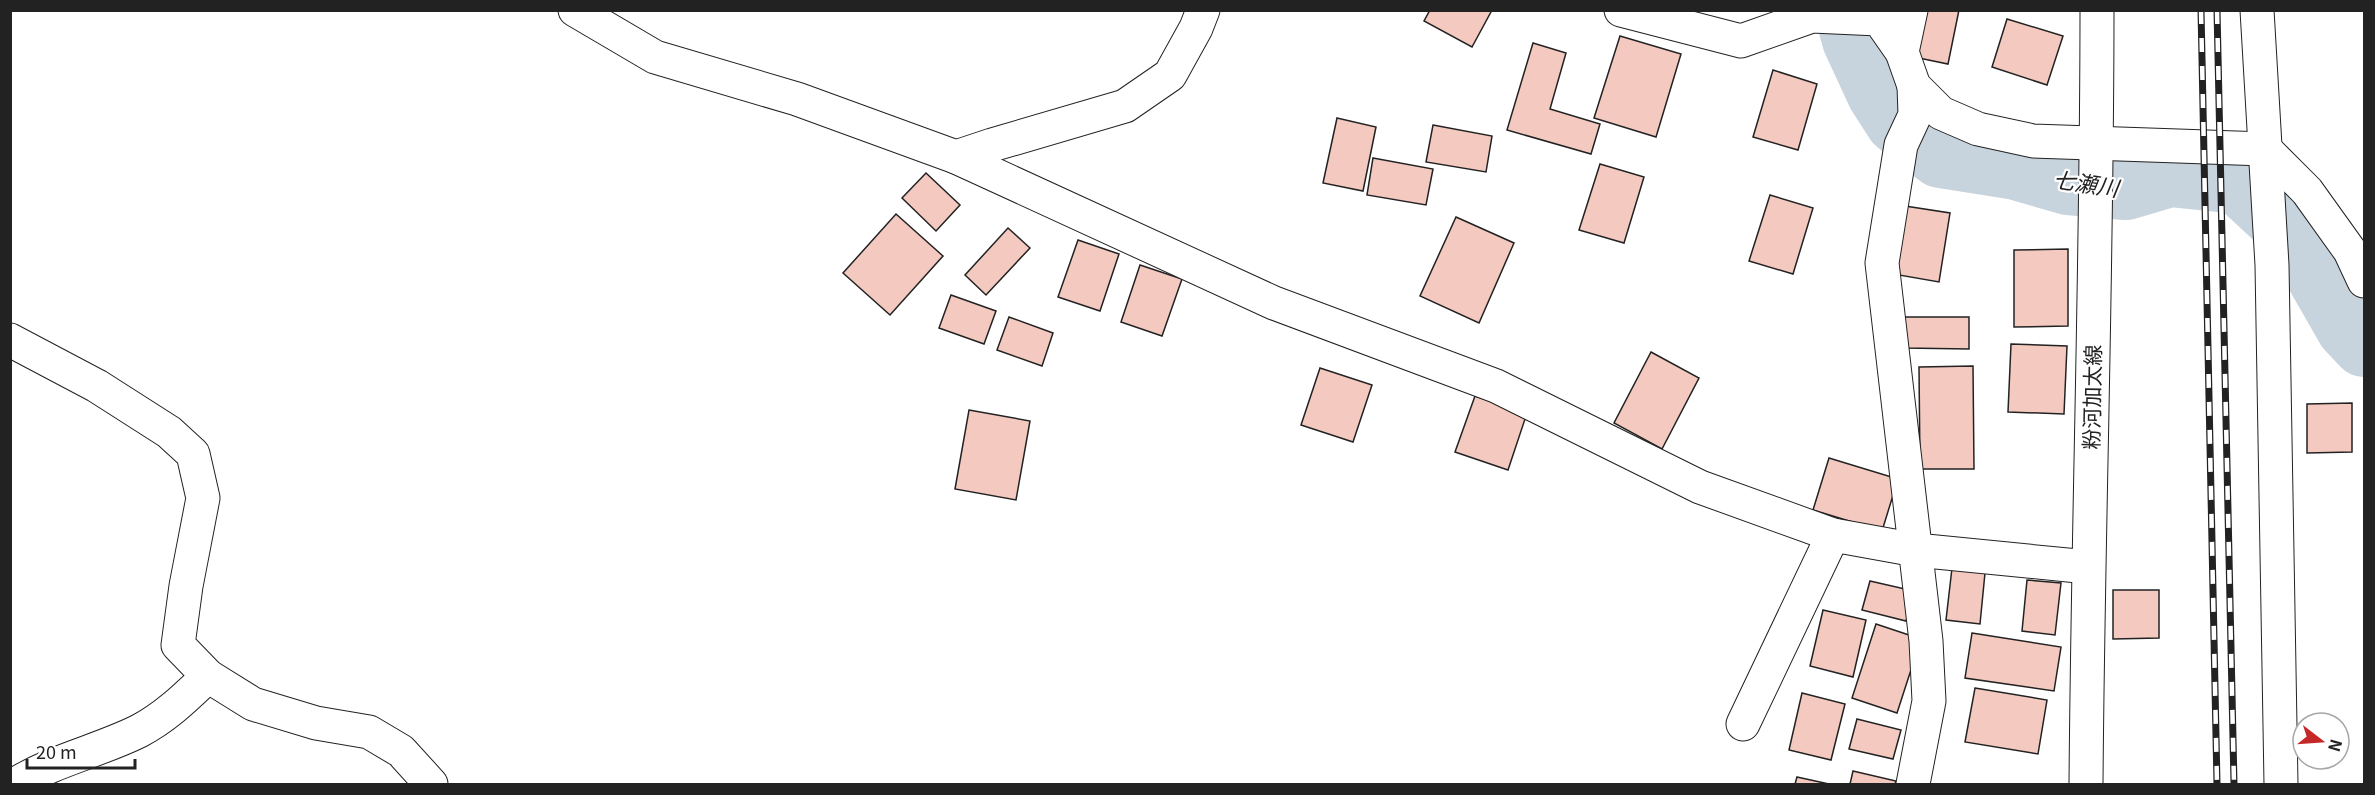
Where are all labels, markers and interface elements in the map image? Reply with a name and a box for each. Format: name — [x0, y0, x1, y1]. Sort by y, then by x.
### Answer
water label: 七瀬川 — [2051, 162, 2123, 203]
street label: 粉河加太線 — [2075, 344, 2107, 450]
north arrow — [2291, 711, 2351, 771]
scale bar — [27, 732, 135, 770]
text: N — [2323, 736, 2350, 755]
text: 20 m — [36, 738, 77, 764]

